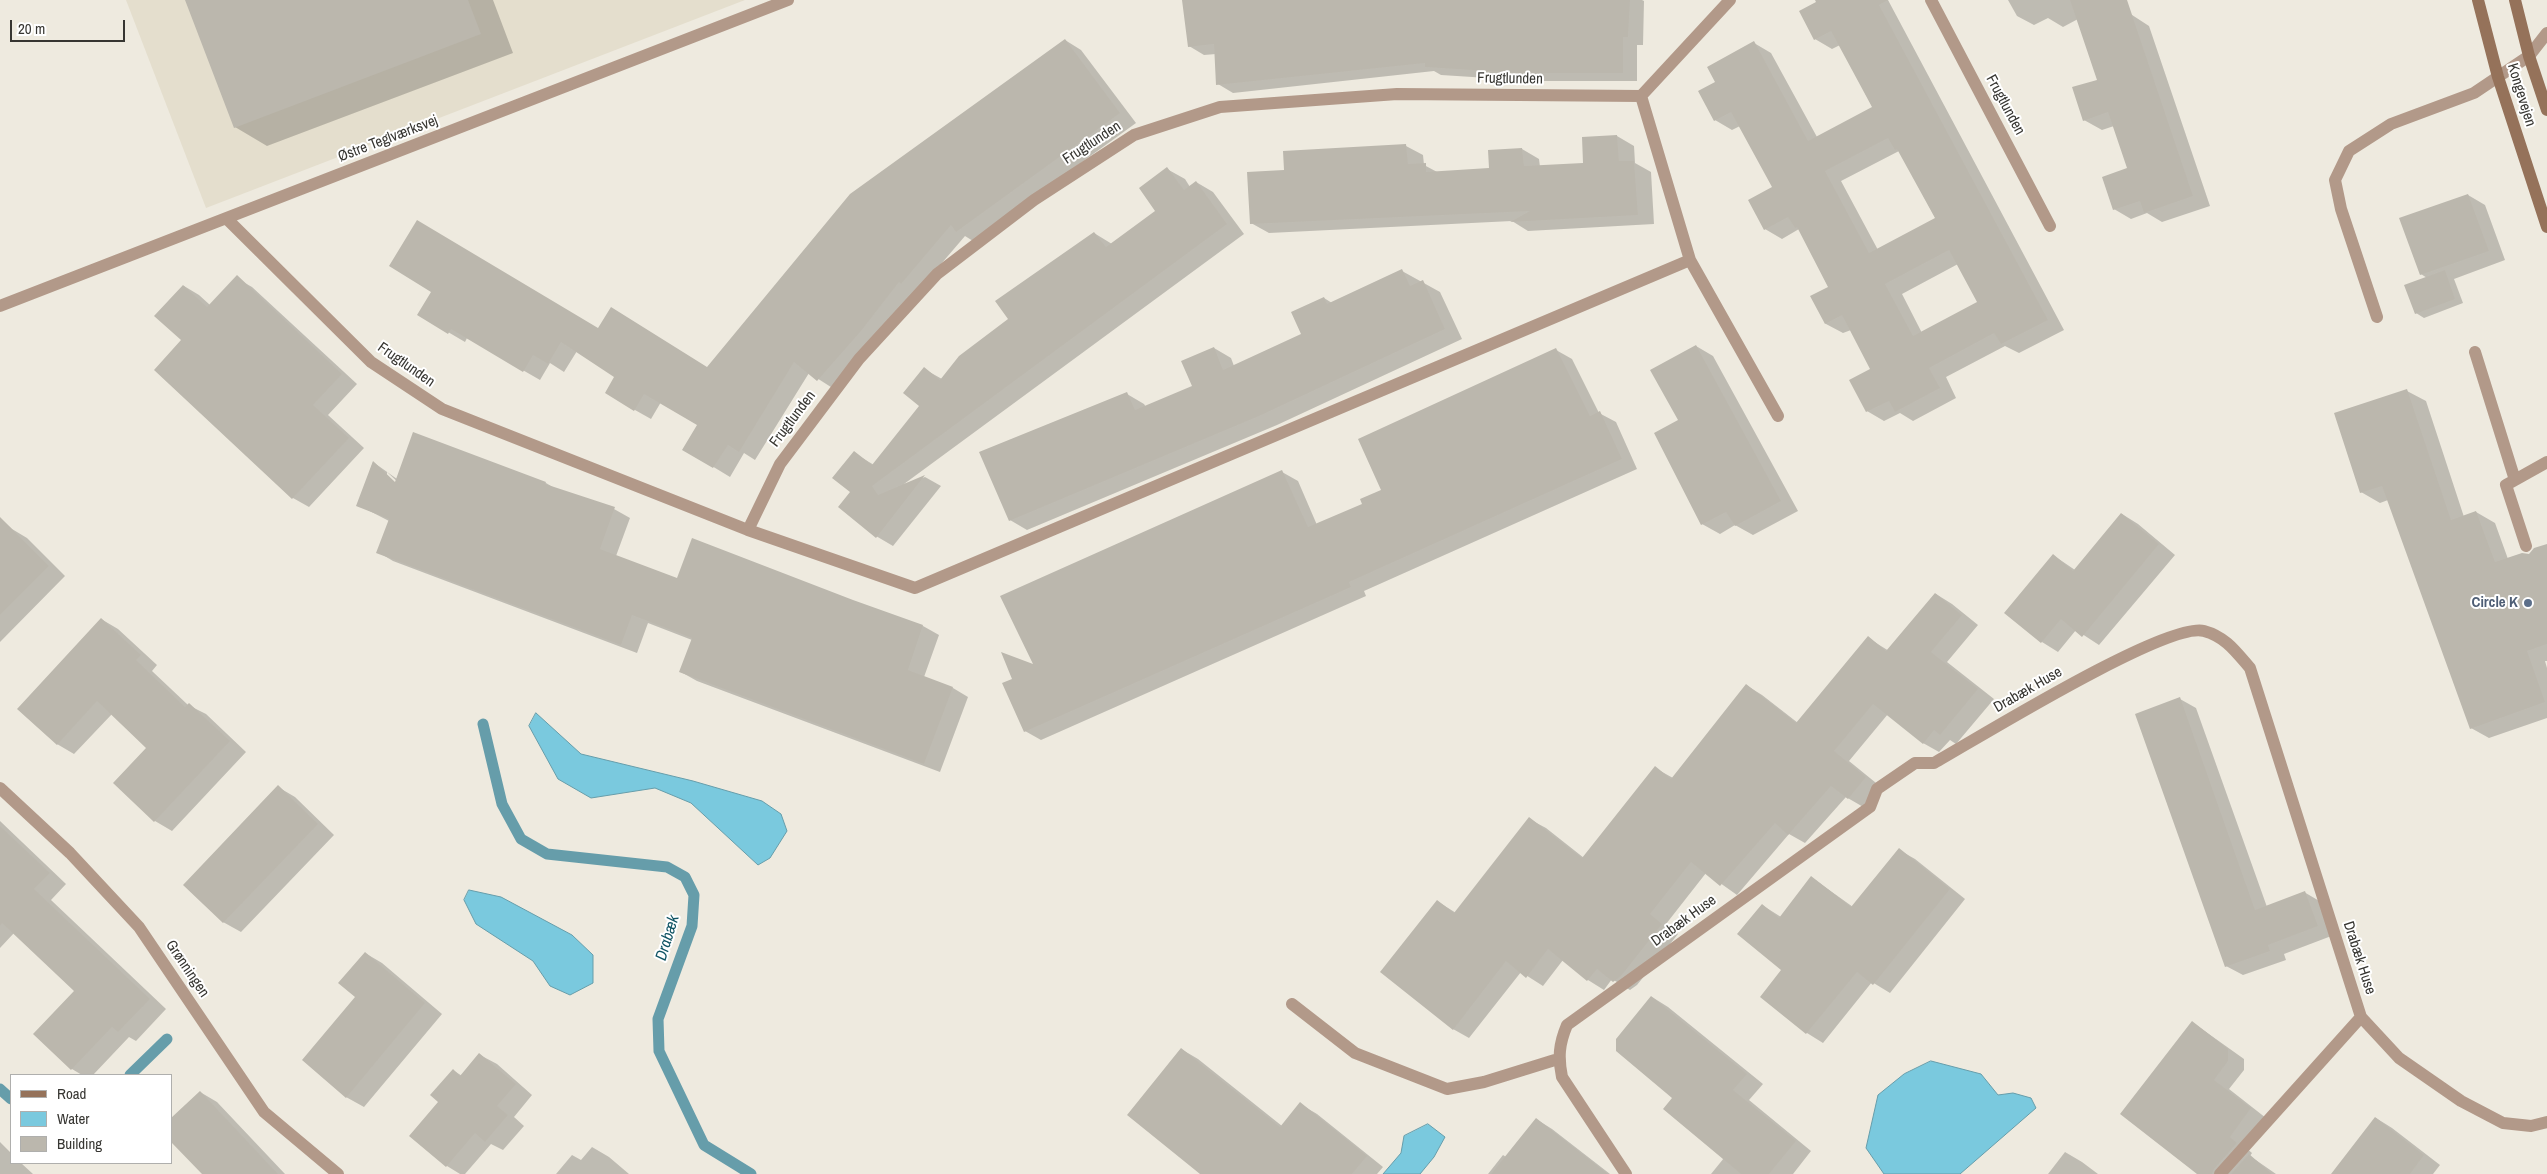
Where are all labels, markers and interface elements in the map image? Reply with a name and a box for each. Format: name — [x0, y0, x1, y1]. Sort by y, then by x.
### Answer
scale bar — [12, 10, 128, 42]
text: 20 m — [18, 18, 45, 39]
street label: Kongevejen — [2503, 61, 2539, 129]
street label: Frugtlunden — [1477, 69, 1543, 89]
street label: Frugtlunden — [1982, 72, 2028, 138]
street label: Østre Teglværksvej — [336, 112, 440, 166]
street label: Frugtlunden — [1060, 118, 1124, 168]
street label: Frugtlunden — [374, 339, 438, 391]
street label: Frugtlunden — [766, 387, 820, 451]
place label: Circle K — [2472, 594, 2518, 612]
marker: Circle K — [2522, 597, 2534, 609]
street label: Drabæk Huse — [1991, 663, 2065, 717]
street label: Drabæk Huse — [1648, 891, 1720, 951]
water label: Drabæk — [652, 913, 684, 963]
street label: Drabæk Huse — [2339, 919, 2379, 997]
street label: Grønningen — [161, 937, 213, 1001]
legend — [10, 1074, 172, 1164]
text: Road — [57, 1083, 86, 1104]
text: Water — [57, 1108, 89, 1129]
text: Building — [57, 1133, 102, 1154]

